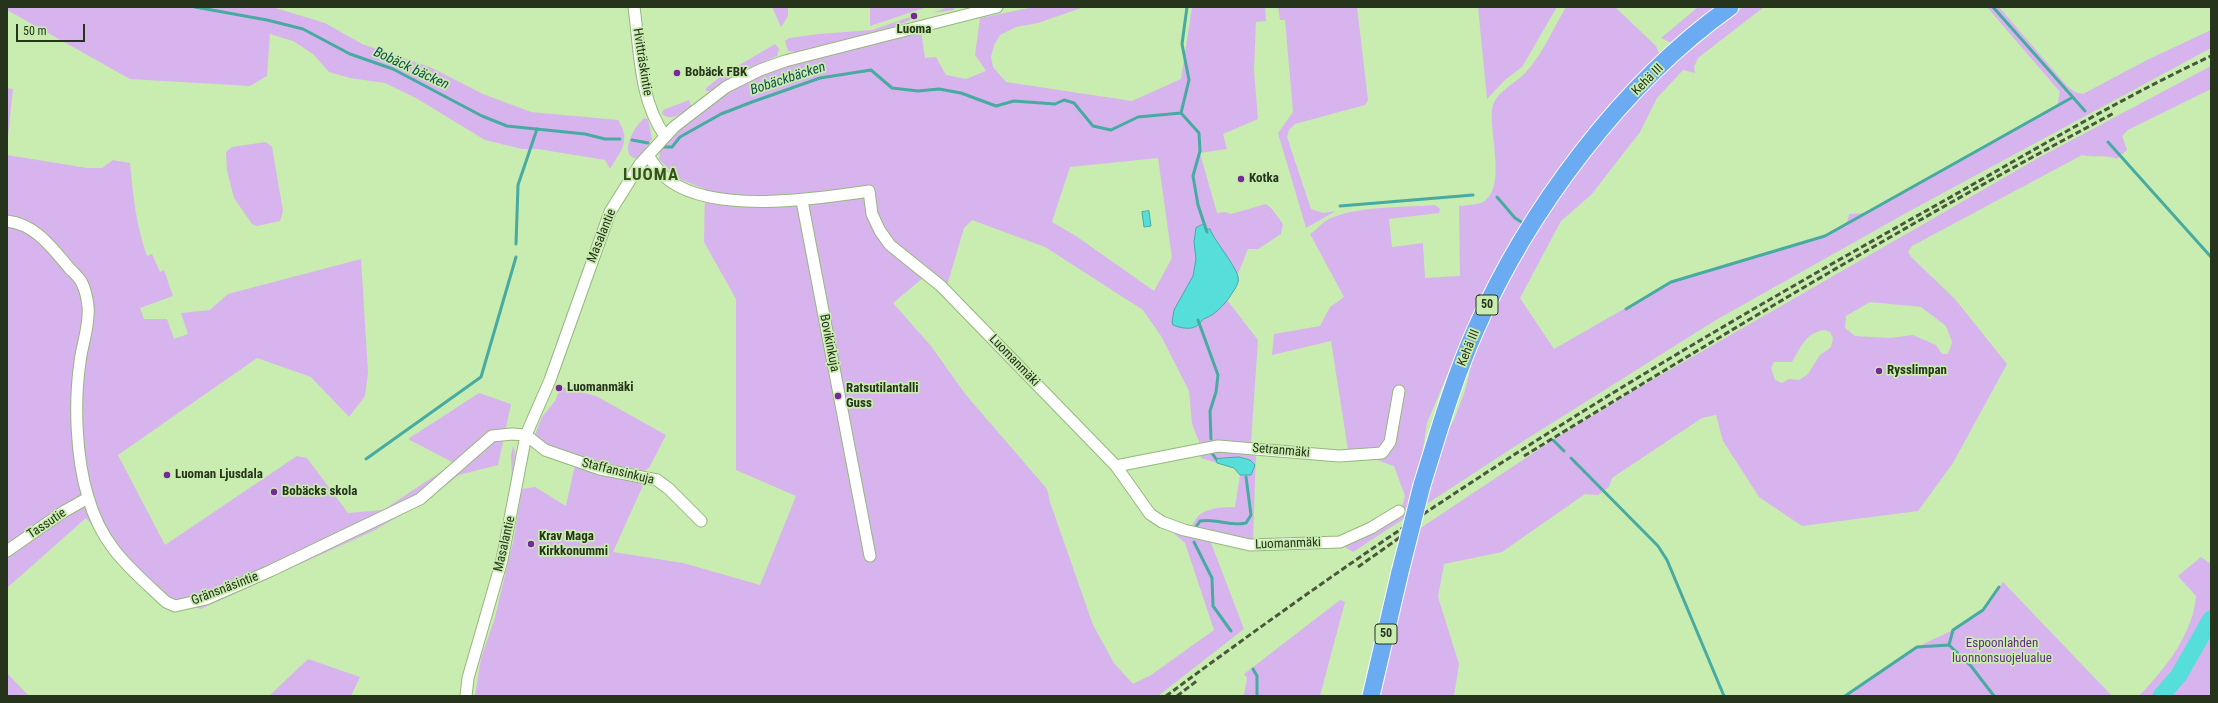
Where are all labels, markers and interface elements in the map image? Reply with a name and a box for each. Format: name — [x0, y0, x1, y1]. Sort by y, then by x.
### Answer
marker: Luoma — [909, 11, 919, 21]
scale bar — [18, 16, 87, 42]
place label: Luoma — [897, 22, 931, 38]
text: 50 m — [23, 24, 47, 38]
street label: Hvitträskintie — [629, 27, 655, 97]
water label: Bobäck bäcken — [371, 44, 451, 94]
water label: Bobäckbäcken — [748, 59, 828, 99]
street label: Kehä III — [1629, 61, 1667, 99]
place label: Bobäck FBK — [685, 65, 747, 81]
marker: Bobäck FBK — [672, 68, 682, 78]
district label: LUOMA — [623, 166, 679, 186]
place label: Kotka — [1249, 171, 1279, 187]
marker: Kotka — [1236, 174, 1246, 184]
street label: Masalantie — [584, 207, 620, 265]
road number: 50 — [1476, 295, 1498, 315]
street label: Bovikinkuja — [816, 313, 842, 373]
street label: Kehä III — [1455, 327, 1483, 369]
street label: Luomanmäki — [986, 332, 1042, 390]
place label: Rysslimpan — [1887, 363, 1947, 379]
marker: Rysslimpan — [1874, 366, 1884, 376]
place label: Luomanmäki — [567, 380, 633, 396]
place label: Ratsutilantalli Guss — [846, 381, 919, 412]
marker: Luomanmäki — [554, 383, 564, 393]
marker: Ratsutilantalli Guss — [833, 391, 843, 401]
street label: Setranmäki — [1252, 441, 1310, 461]
street label: Staffansinkuja — [580, 455, 656, 489]
place label: Luoman Ljusdala — [175, 467, 263, 483]
marker: Luoman Ljusdala — [162, 470, 172, 480]
place label: Bobäcks skola — [282, 484, 357, 500]
marker: Bobäcks skola — [269, 487, 279, 497]
street label: Tassutie — [25, 505, 69, 543]
street label: Masalantie — [491, 515, 519, 573]
place label: Krav Maga Kirkkonummi — [539, 529, 608, 560]
street label: Luomanmäki — [1255, 535, 1321, 553]
marker: Krav Maga Kirkkonummi — [526, 539, 536, 549]
street label: Gränsnäsintie — [189, 569, 261, 609]
road number: 50 — [1375, 624, 1397, 644]
park label: Espoonlahden luonnonsuojelualue — [1952, 636, 2052, 667]

